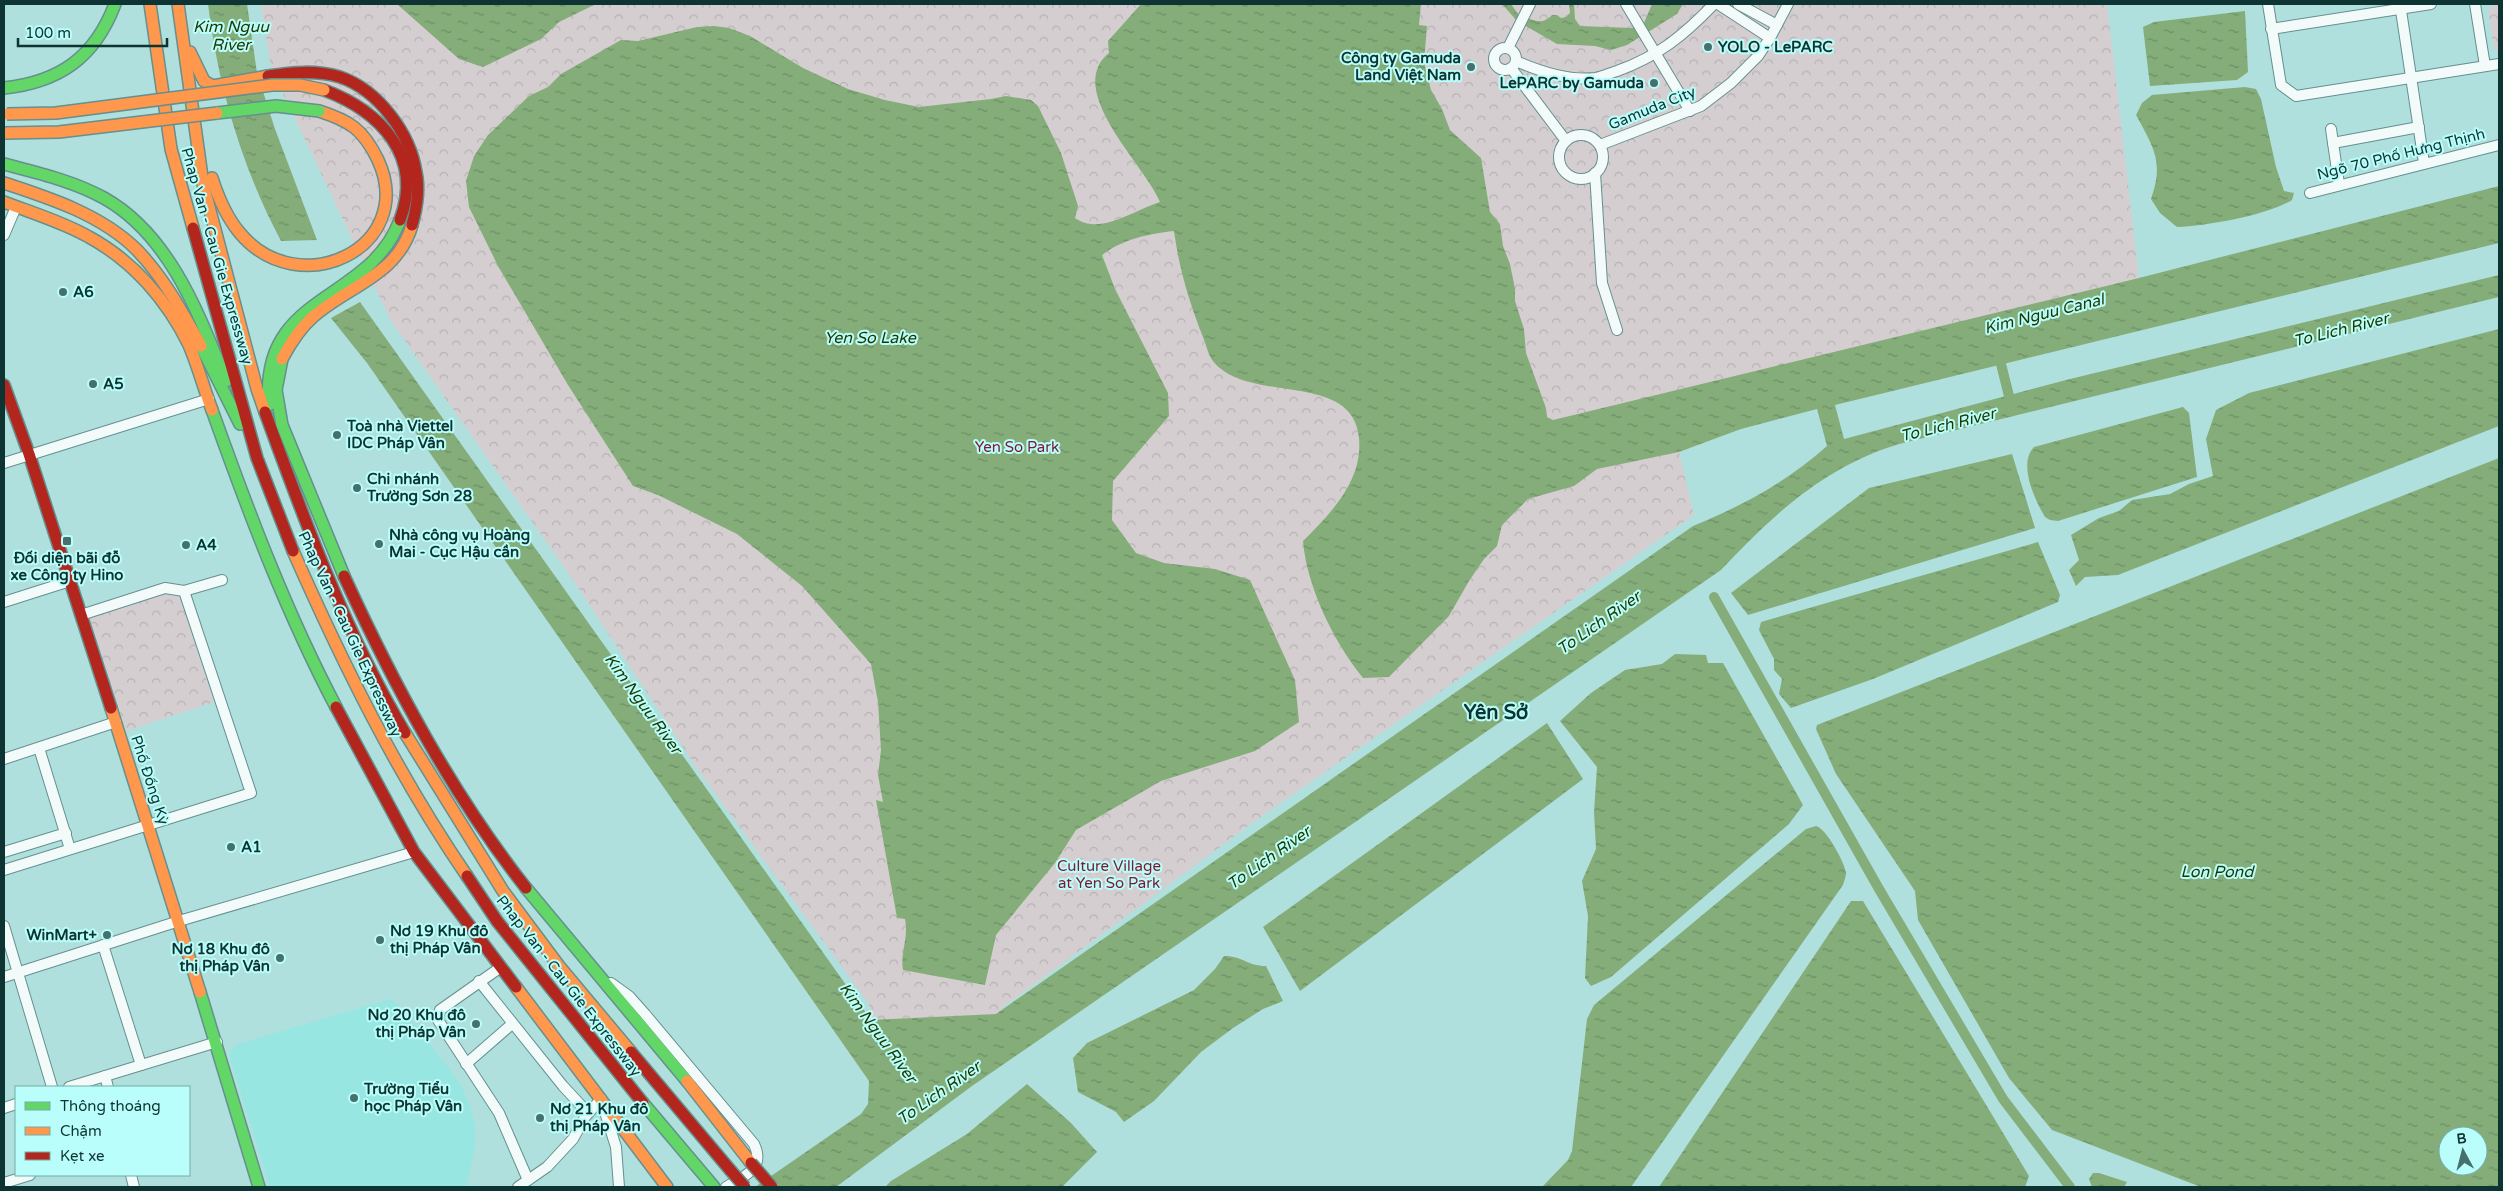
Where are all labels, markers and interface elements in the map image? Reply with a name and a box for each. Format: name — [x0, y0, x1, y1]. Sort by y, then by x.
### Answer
scale bar — [18, 15, 166, 47]
water label: Kim Nguu River — [193, 17, 270, 55]
text: 100 m — [25, 24, 71, 42]
place label: YOLO - LePARC — [1718, 38, 1833, 56]
marker: YOLO - LePARC — [1702, 41, 1714, 53]
place label: Công ty Gamuda Land Việt Nam — [1341, 49, 1461, 84]
marker: Công ty Gamuda Land Việt Nam — [1465, 61, 1477, 73]
place label: LePARC by Gamuda — [1500, 74, 1644, 93]
marker: LePARC by Gamuda — [1648, 77, 1660, 89]
street label: Gamuda City — [1606, 82, 1698, 134]
street label: Ngõ 70 Phố Hưng Thịnh — [2315, 124, 2487, 184]
street label: Phap Van - Cau Gie Expressway — [177, 145, 257, 367]
place label: A6 — [73, 283, 94, 301]
marker: A6 — [57, 286, 69, 298]
water label: Kim Nguu Canal — [1982, 289, 2108, 339]
water label: To Lich River — [2291, 308, 2392, 351]
water label: Yen So Lake — [824, 328, 917, 348]
place label: A5 — [103, 375, 124, 393]
marker: A5 — [87, 378, 99, 390]
water label: To Lich River — [1898, 403, 1999, 446]
place label: Toà nhà Viettel IDC Pháp Vân — [346, 417, 453, 453]
marker: Toà nhà Viettel IDC Pháp Vân — [331, 429, 343, 441]
park label: Yen So Park — [975, 438, 1059, 456]
place label: Chi nhánh Trường Sơn 28 — [366, 470, 473, 506]
marker: Chi nhánh Trường Sơn 28 — [351, 482, 363, 494]
place label: Nhà công vụ Hoàng Mai - Cục Hậu cần — [389, 526, 530, 561]
street label: Phap Van - Cau Gie Expressway — [294, 528, 406, 740]
marker: Đối diện bãi đỗ xe Công ty Hino — [61, 535, 73, 547]
place label: A4 — [196, 536, 217, 554]
marker: Nhà công vụ Hoàng Mai - Cục Hậu cần — [373, 538, 385, 550]
marker: A4 — [180, 539, 192, 551]
place label: Đối diện bãi đỗ xe Công ty Hino — [11, 549, 123, 585]
water label: To Lich River — [1553, 586, 1646, 659]
water label: Kim Nguu River — [600, 650, 687, 759]
district label: Yên Sở — [1464, 701, 1528, 725]
street label: Phố Đống Kỳ — [127, 733, 173, 827]
water label: To Lich River — [1223, 821, 1316, 894]
place label: A1 — [241, 838, 262, 856]
marker: A1 — [225, 841, 237, 853]
park label: Culture Village at Yen So Park — [1057, 857, 1161, 892]
water label: Lon Pond — [2181, 862, 2255, 882]
street label: Phap Van - Cau Gie Expressway — [493, 892, 645, 1080]
place label: Nơ 19 Khu đô thị Pháp Vân — [389, 922, 488, 958]
place label: WinMart+ — [26, 926, 98, 944]
marker: WinMart+ — [101, 929, 113, 941]
marker: Nơ 19 Khu đô thị Pháp Vân — [374, 934, 386, 946]
place label: Nơ 18 Khu đô thị Pháp Vân — [172, 940, 270, 976]
marker: Nơ 18 Khu đô thị Pháp Vân — [274, 952, 286, 964]
water label: Kim Nguu River — [835, 979, 922, 1088]
place label: Nơ 20 Khu đô thị Pháp Vân — [368, 1006, 466, 1042]
marker: Nơ 20 Khu đô thị Pháp Vân — [470, 1018, 482, 1030]
water label: To Lich River — [893, 1056, 986, 1129]
place label: Trường Tiểu học Pháp Vân — [363, 1080, 462, 1116]
legend — [15, 1086, 190, 1176]
marker: Trường Tiểu học Pháp Vân — [348, 1092, 360, 1104]
text: Thông thoáng — [60, 1097, 161, 1115]
place label: Nơ 21 Khu đô thị Pháp Vân — [549, 1100, 648, 1136]
marker: Nơ 21 Khu đô thị Pháp Vân — [534, 1112, 546, 1124]
text: Chậm — [60, 1122, 102, 1140]
north arrow — [2438, 1126, 2488, 1176]
text: B — [2456, 1130, 2468, 1148]
text: Kẹt xe — [60, 1147, 105, 1165]

